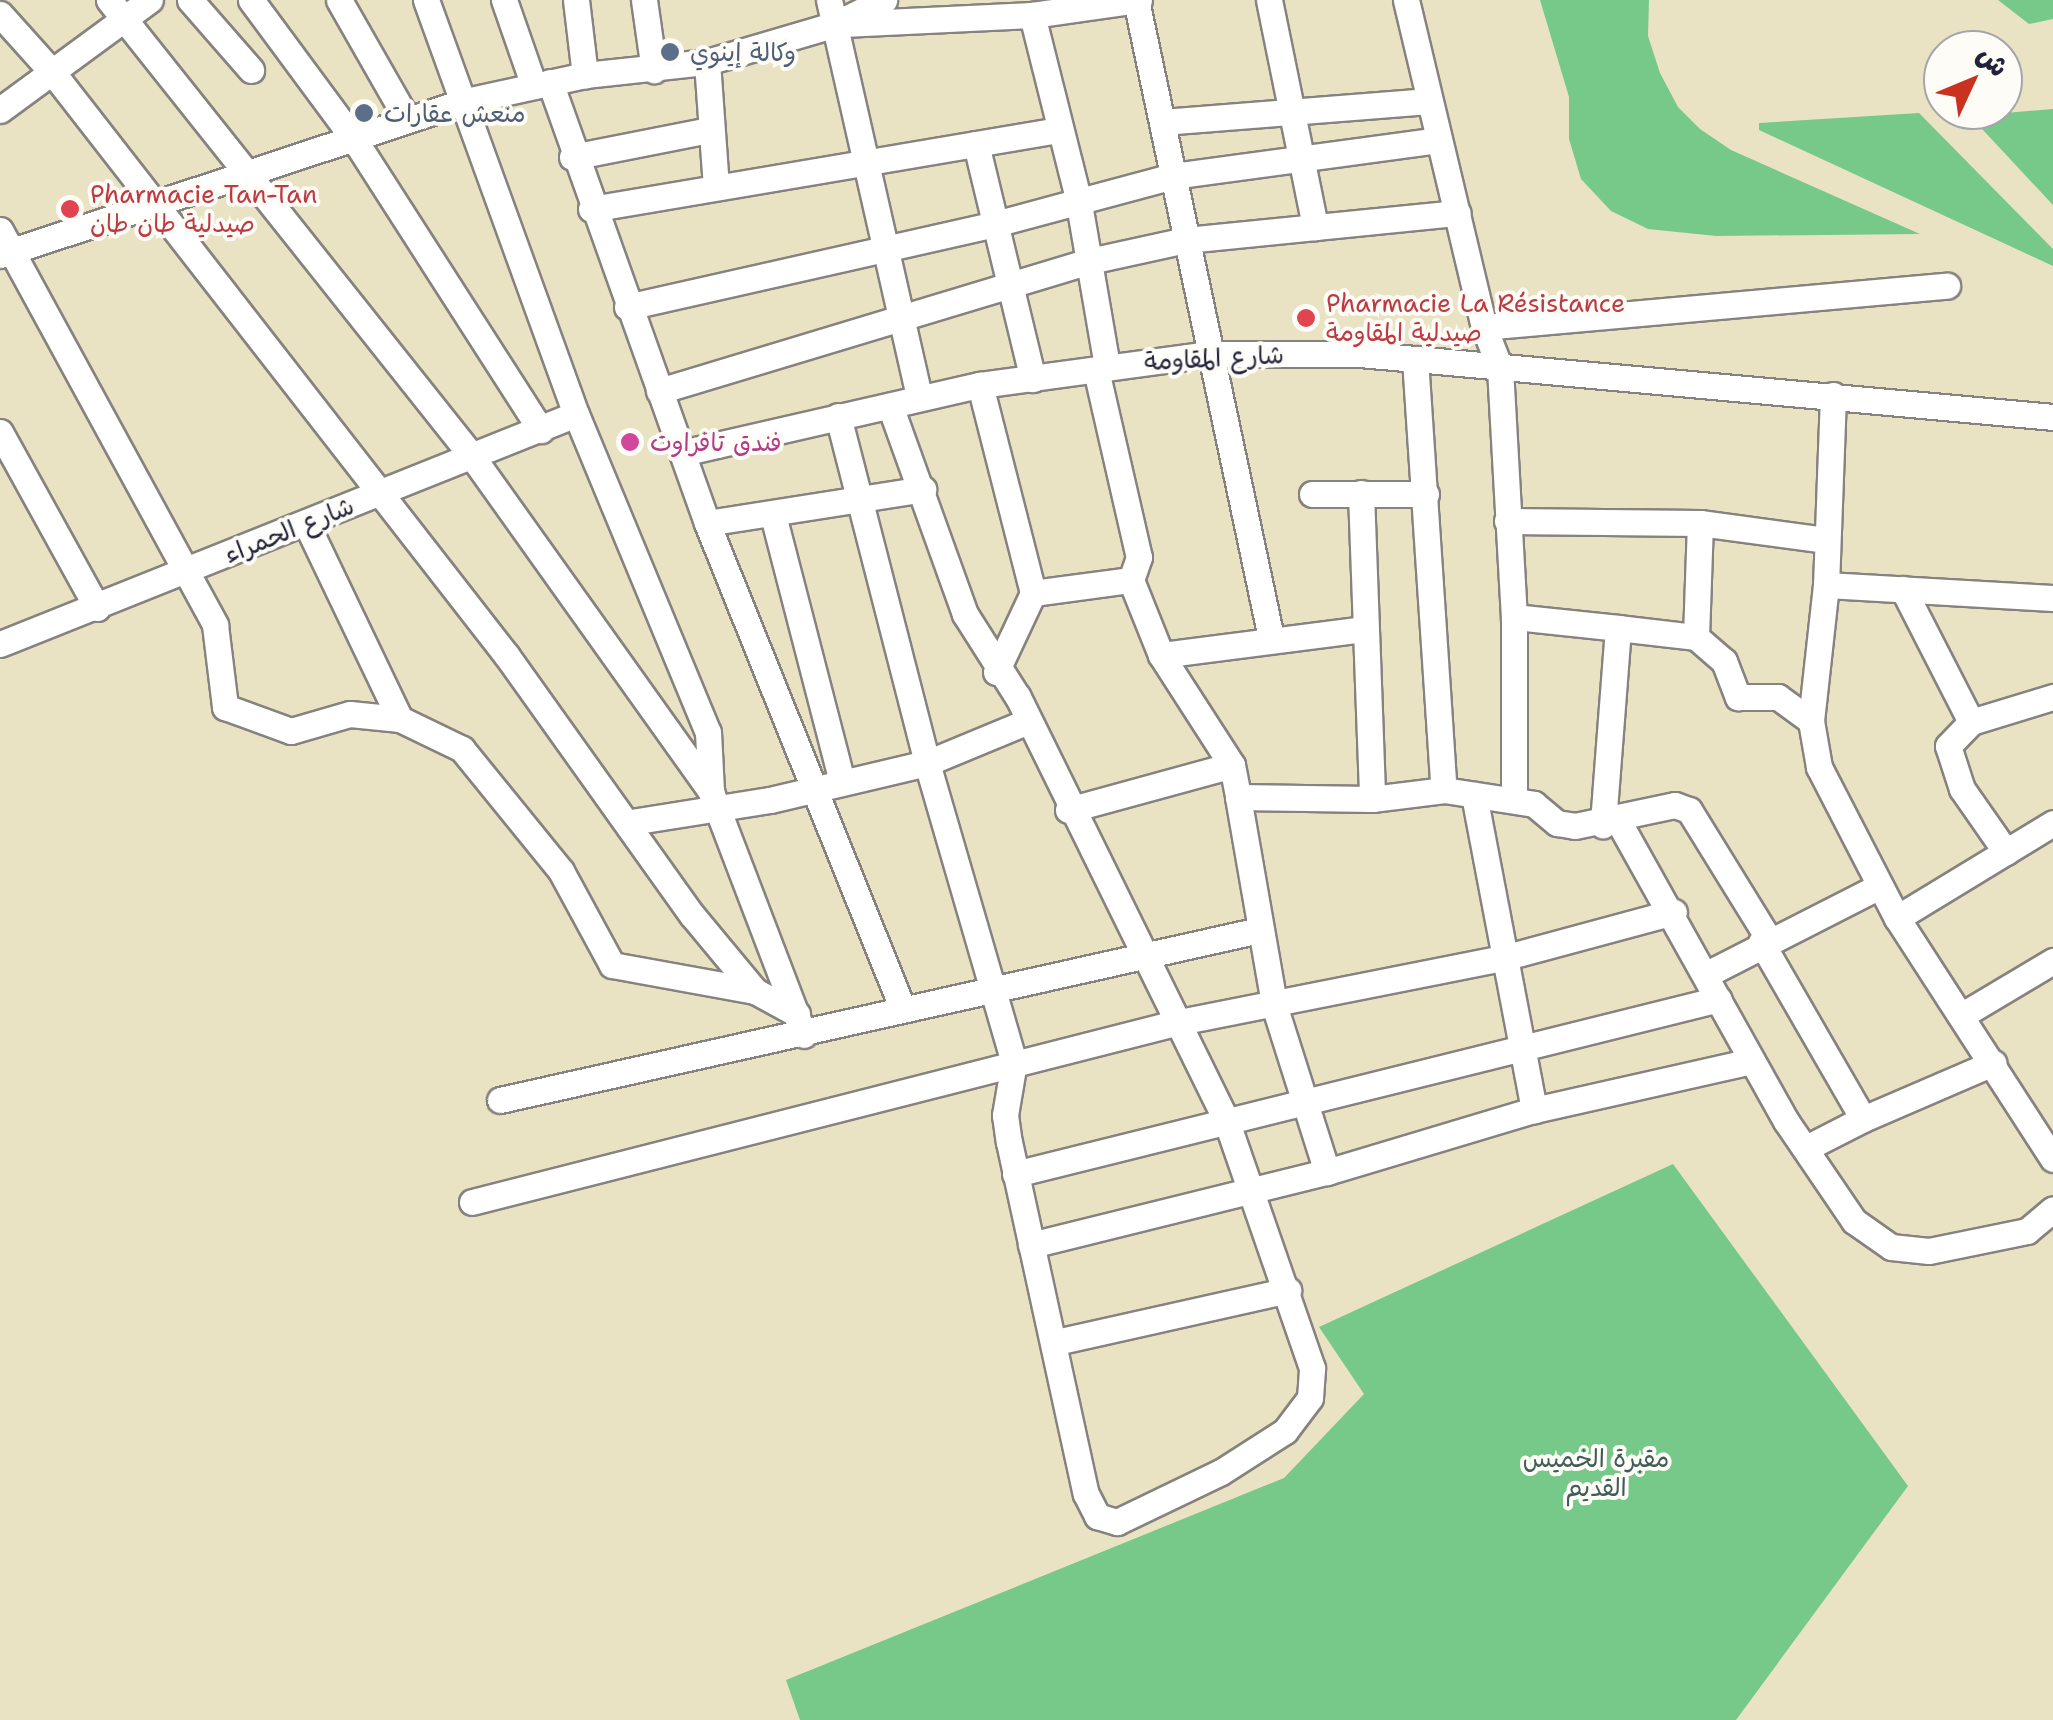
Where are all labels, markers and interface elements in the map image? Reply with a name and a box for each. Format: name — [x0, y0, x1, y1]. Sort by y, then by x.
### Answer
north arrow — [1923, 30, 2023, 130]
text: ش — [1969, 36, 2018, 85]
place label: وكالة إينوي — [690, 37, 796, 67]
marker: وكالة إينوي — [659, 41, 681, 63]
place label: منعش عقارات — [384, 98, 525, 128]
marker: منعش عقارات — [353, 102, 375, 124]
place label: Pharmacie Tan-Tan صيدلية طان طان — [90, 180, 317, 239]
marker: Pharmacie Tan-Tan صيدلية طان طان — [59, 198, 81, 220]
place label: Pharmacie La Résistance صيدلية المقاومة — [1326, 289, 1625, 348]
marker: Pharmacie La Résistance صيدلية المقاومة — [1295, 307, 1317, 329]
street label: شارع المقاومة — [1143, 339, 1285, 377]
place label: فندق تافراوت — [650, 427, 782, 457]
marker: فندق تافراوت — [619, 431, 641, 453]
street label: شارع الحمراء — [220, 490, 358, 570]
park label: مقبرة الخميس القديم — [1523, 1444, 1669, 1503]

